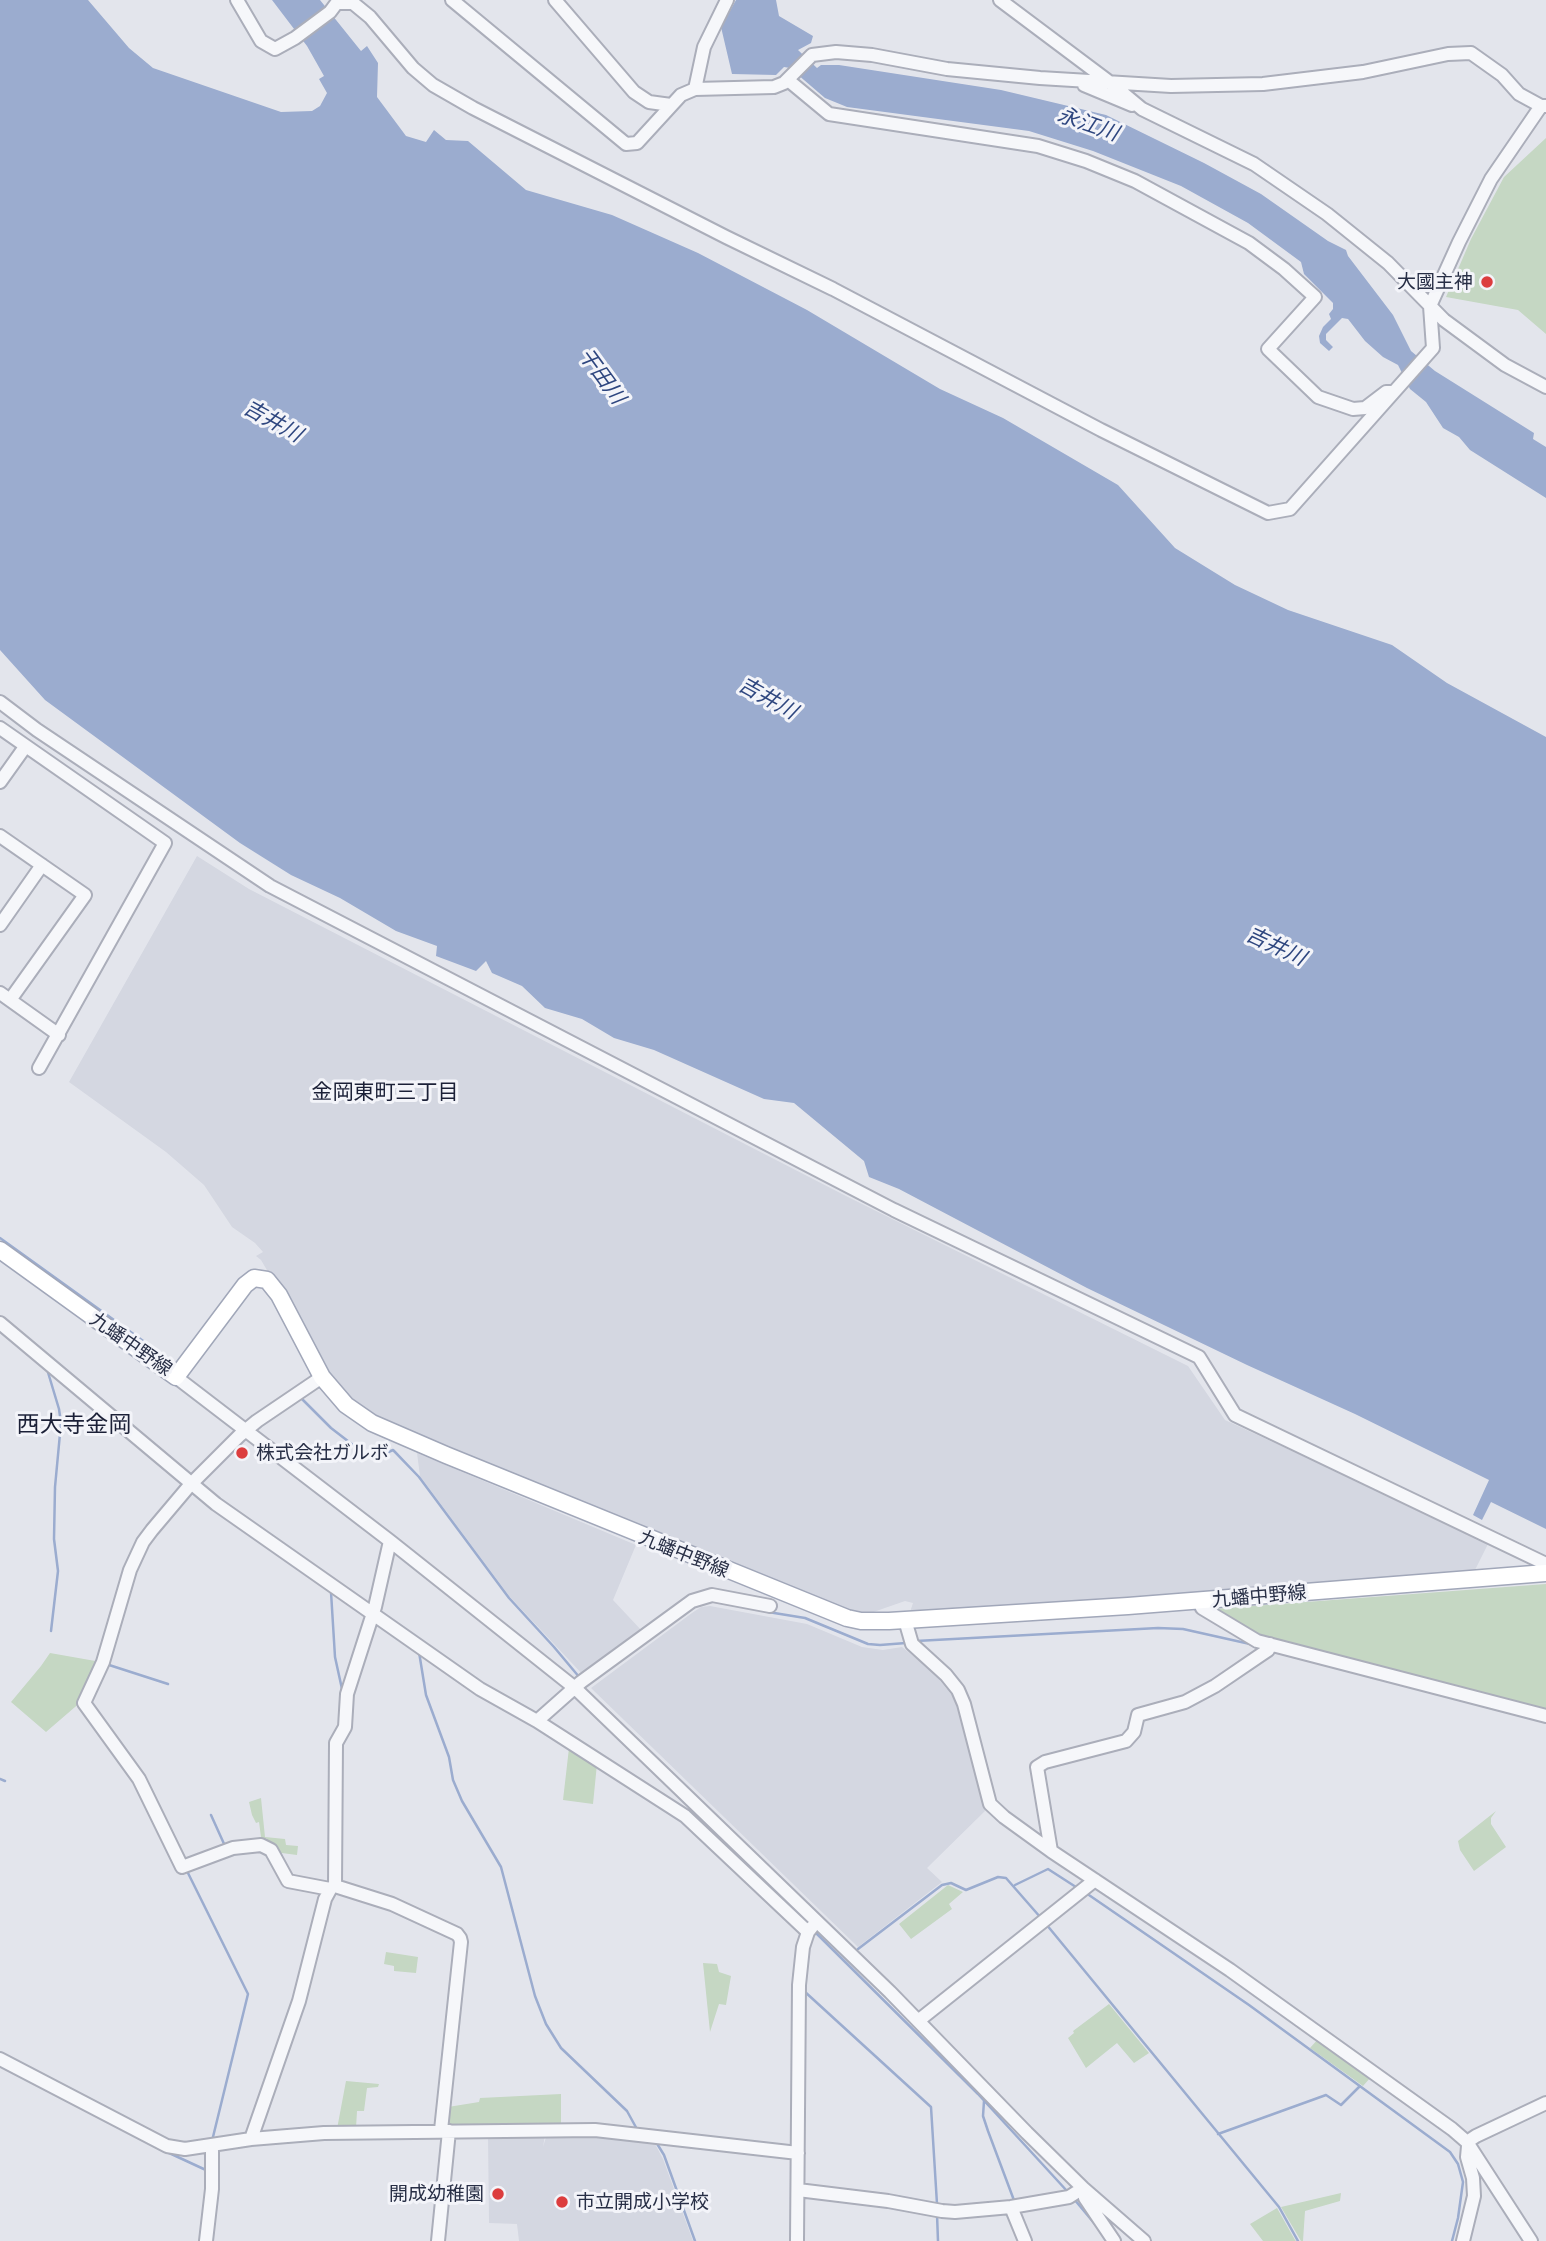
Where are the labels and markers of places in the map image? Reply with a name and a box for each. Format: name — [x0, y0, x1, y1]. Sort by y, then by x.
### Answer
place label: 大國主神 — [1397, 271, 1473, 293]
marker: 大國主神 — [1479, 274, 1495, 290]
place label: 株式会社ガルボ — [256, 1442, 389, 1464]
marker: 株式会社ガルボ — [234, 1445, 250, 1461]
place label: 開成幼稚園 — [389, 2183, 484, 2205]
marker: 開成幼稚園 — [490, 2186, 506, 2202]
place label: 市立開成小学校 — [576, 2191, 709, 2213]
marker: 市立開成小学校 — [554, 2194, 570, 2210]

